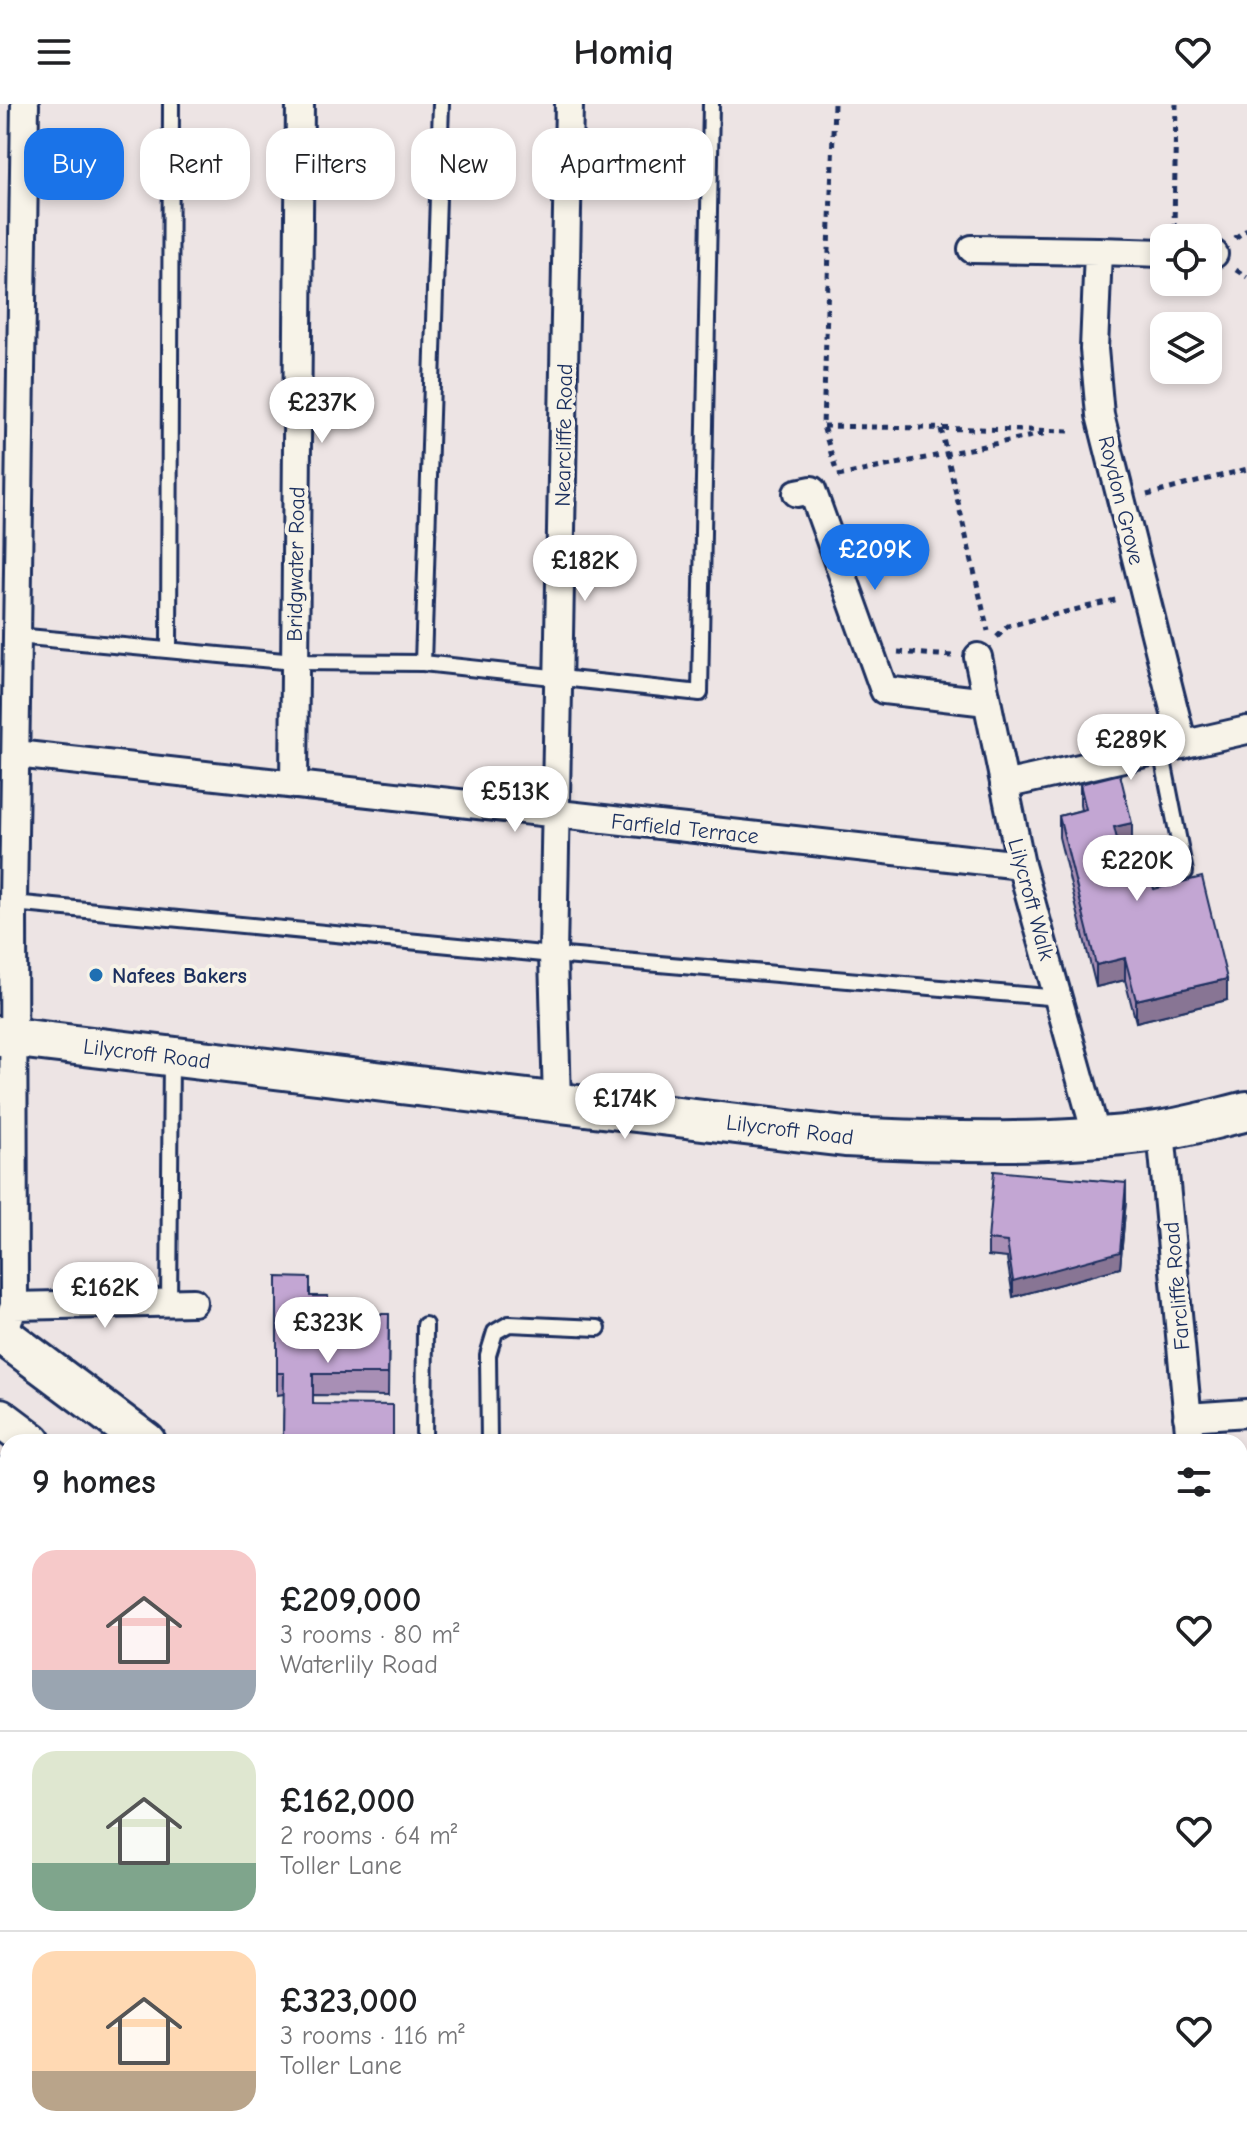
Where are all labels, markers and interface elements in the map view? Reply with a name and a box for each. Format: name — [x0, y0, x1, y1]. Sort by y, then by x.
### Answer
icon: menu — [32, 30, 76, 74]
icon: heart — [1171, 30, 1215, 74]
text: Homiq — [573, 32, 674, 73]
chip: Buy — [24, 128, 124, 200]
chip: Rent — [140, 128, 250, 200]
chip: Filters — [266, 128, 395, 200]
chip: New — [411, 128, 516, 200]
chip: Apartment — [532, 128, 713, 200]
map controls — [1150, 224, 1222, 384]
button: locate — [1150, 224, 1222, 296]
button: layers — [1150, 312, 1222, 384]
street label: Nearcliffe Road — [550, 363, 578, 507]
pin: £237K — [266, 377, 378, 445]
text: £237K — [287, 388, 357, 418]
street label: Roydon Grove — [1092, 433, 1150, 567]
street label: Bridgwater Road — [282, 486, 310, 642]
pin: £209K — [819, 524, 931, 592]
pin: £182K — [529, 535, 641, 603]
text: £209K — [838, 535, 912, 565]
text: £182K — [551, 546, 619, 576]
pin: £289K — [1075, 714, 1187, 782]
text: £289K — [1095, 725, 1167, 755]
pin: £513K — [459, 766, 571, 834]
text: £513K — [481, 777, 549, 807]
street label: Farfield Terrace — [610, 808, 760, 850]
pin: £220K — [1081, 835, 1193, 903]
street label: Lilycroft Walk — [1002, 836, 1060, 963]
text: £220K — [1101, 846, 1173, 876]
place label: Nafees Bakers — [112, 963, 247, 989]
marker: Nafees Bakers — [87, 966, 105, 984]
street label: Lilycroft Road — [82, 1033, 212, 1075]
pin: £174K — [569, 1073, 681, 1141]
text: £174K — [593, 1084, 657, 1114]
street label: Lilycroft Road — [725, 1109, 855, 1151]
street label: Farcliffe Road — [1158, 1221, 1196, 1351]
pin: £162K — [49, 1262, 161, 1330]
text: £162K — [71, 1273, 139, 1303]
pin: £323K — [272, 1297, 384, 1365]
text: £323K — [293, 1308, 363, 1338]
icon: filters — [1172, 1460, 1216, 1504]
text: 9 homes — [32, 1462, 156, 1502]
text: £209,000 — [280, 1580, 421, 1620]
icon: home — [96, 1582, 192, 1678]
icon: heart — [1172, 1608, 1216, 1652]
text: 3 rooms · 80 m² — [280, 1620, 459, 1650]
text: Waterlily Road — [280, 1650, 438, 1680]
text: £162,000 — [280, 1781, 415, 1821]
icon: home — [96, 1783, 192, 1879]
icon: heart — [1172, 1809, 1216, 1853]
text: 2 rooms · 64 m² — [280, 1821, 457, 1851]
text: Toller Lane — [280, 1851, 402, 1881]
text: £323,000 — [280, 1981, 418, 2021]
icon: home — [96, 1983, 192, 2079]
icon: heart — [1172, 2009, 1216, 2053]
text: 3 rooms · 116 m² — [280, 2021, 465, 2051]
text: Toller Lane — [280, 2051, 402, 2081]

